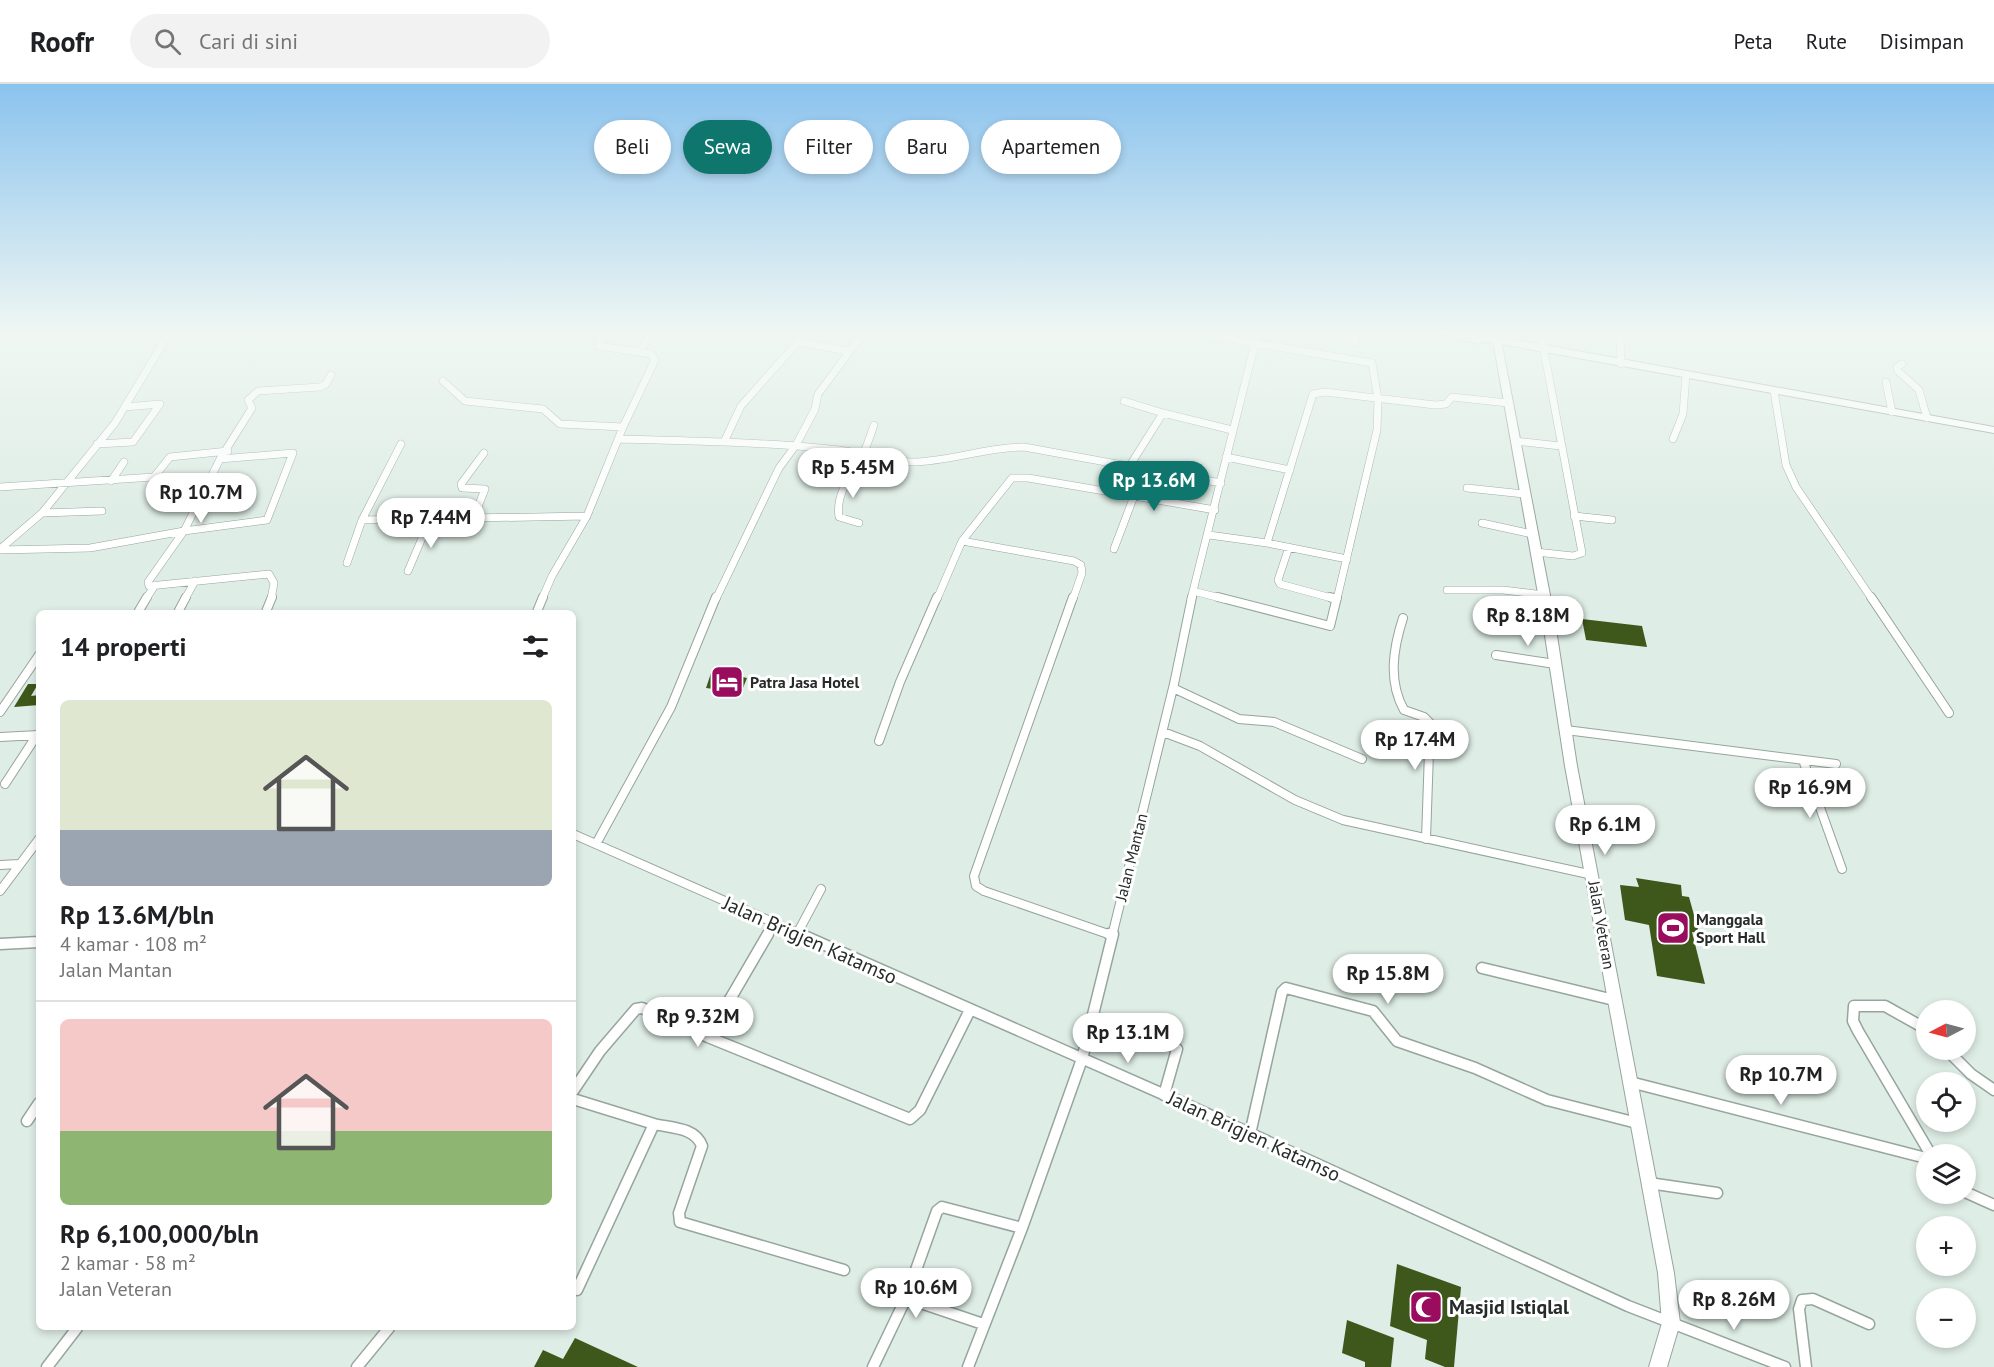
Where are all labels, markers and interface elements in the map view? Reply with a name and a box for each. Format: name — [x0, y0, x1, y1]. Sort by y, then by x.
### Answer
search box — [130, 14, 550, 68]
text: Roofr — [30, 23, 94, 60]
icon: search — [151, 25, 184, 58]
text: Cari di sini — [199, 27, 298, 55]
text: Peta — [1733, 28, 1773, 55]
text: Rute — [1806, 28, 1847, 55]
text: Disimpan — [1880, 28, 1964, 55]
chip: Beli — [594, 120, 671, 174]
chip: Sewa — [683, 120, 772, 174]
chip: Filter — [784, 120, 873, 174]
chip: Baru — [885, 120, 969, 174]
chip: Apartemen — [981, 120, 1121, 174]
pin: Rp 5.45M — [791, 448, 915, 499]
text: Rp 5.45M — [812, 454, 894, 480]
pin: Rp 13.6M — [1092, 461, 1216, 512]
text: Rp 13.6M — [1113, 467, 1195, 493]
pin: Rp 10.7M — [139, 473, 263, 524]
text: Rp 10.7M — [160, 479, 242, 505]
pin: Rp 7.44M — [369, 498, 493, 549]
text: Rp 7.44M — [391, 504, 471, 530]
pin: Rp 8.18M — [1466, 596, 1590, 647]
text: Rp 8.18M — [1487, 602, 1569, 628]
text: 14 properti — [60, 630, 186, 663]
icon: filters — [519, 630, 552, 663]
hotel icon: Patra Jasa Hotel — [709, 664, 745, 700]
place label: Patra Jasa Hotel — [750, 672, 859, 692]
pin: Rp 17.4M — [1353, 720, 1477, 771]
text: Rp 17.4M — [1375, 726, 1455, 752]
icon: home — [252, 739, 360, 847]
pin: Rp 16.9M — [1748, 768, 1872, 819]
text: Rp 16.9M — [1769, 774, 1851, 800]
pin: Rp 6.1M — [1550, 805, 1660, 856]
street label: Jalan Mantan — [1110, 811, 1152, 904]
text: Rp 6.1M — [1569, 811, 1641, 837]
street label: Jalan Veteran — [1584, 878, 1620, 971]
street label: Jalan Brigjen Katamso — [718, 890, 901, 990]
text: Rp 13.6M/bln — [60, 898, 214, 931]
place label: Manggala Sport Hall — [1696, 909, 1765, 947]
sports icon: Manggala Sport Hall — [1655, 910, 1691, 946]
text: 4 kamar · 108 m² — [60, 931, 207, 957]
pin: Rp 15.8M — [1326, 954, 1450, 1005]
text: Jalan Mantan — [60, 957, 172, 983]
text: Rp 15.8M — [1347, 960, 1429, 986]
pin: Rp 9.32M — [636, 997, 760, 1048]
north arrow — [1916, 1000, 1976, 1060]
map controls — [1916, 1000, 1976, 1348]
text: Rp 9.32M — [657, 1003, 739, 1029]
pin: Rp 13.1M — [1066, 1013, 1190, 1064]
text: Rp 13.1M — [1087, 1019, 1169, 1045]
pin: Rp 10.7M — [1719, 1055, 1843, 1106]
icon: home — [252, 1058, 360, 1166]
text: Rp 10.7M — [1740, 1061, 1822, 1087]
button: locate — [1916, 1072, 1976, 1132]
street label: Jalan Brigjen Katamso — [1163, 1084, 1345, 1187]
button: layers — [1916, 1144, 1976, 1204]
button: + — [1916, 1216, 1976, 1276]
text: Rp 6,100,000/bln — [60, 1217, 259, 1250]
text: 2 kamar · 58 m² — [60, 1250, 196, 1276]
pin: Rp 10.6M — [854, 1268, 978, 1319]
text: Rp 10.6M — [875, 1274, 957, 1300]
text: Jalan Veteran — [60, 1276, 172, 1302]
pin: Rp 8.26M — [1672, 1280, 1796, 1331]
text: Rp 8.26M — [1693, 1286, 1775, 1312]
button: − — [1916, 1288, 1976, 1348]
mosque icon: Masjid Istiqlal — [1408, 1289, 1444, 1325]
place label: Masjid Istiqlal — [1449, 1294, 1569, 1320]

